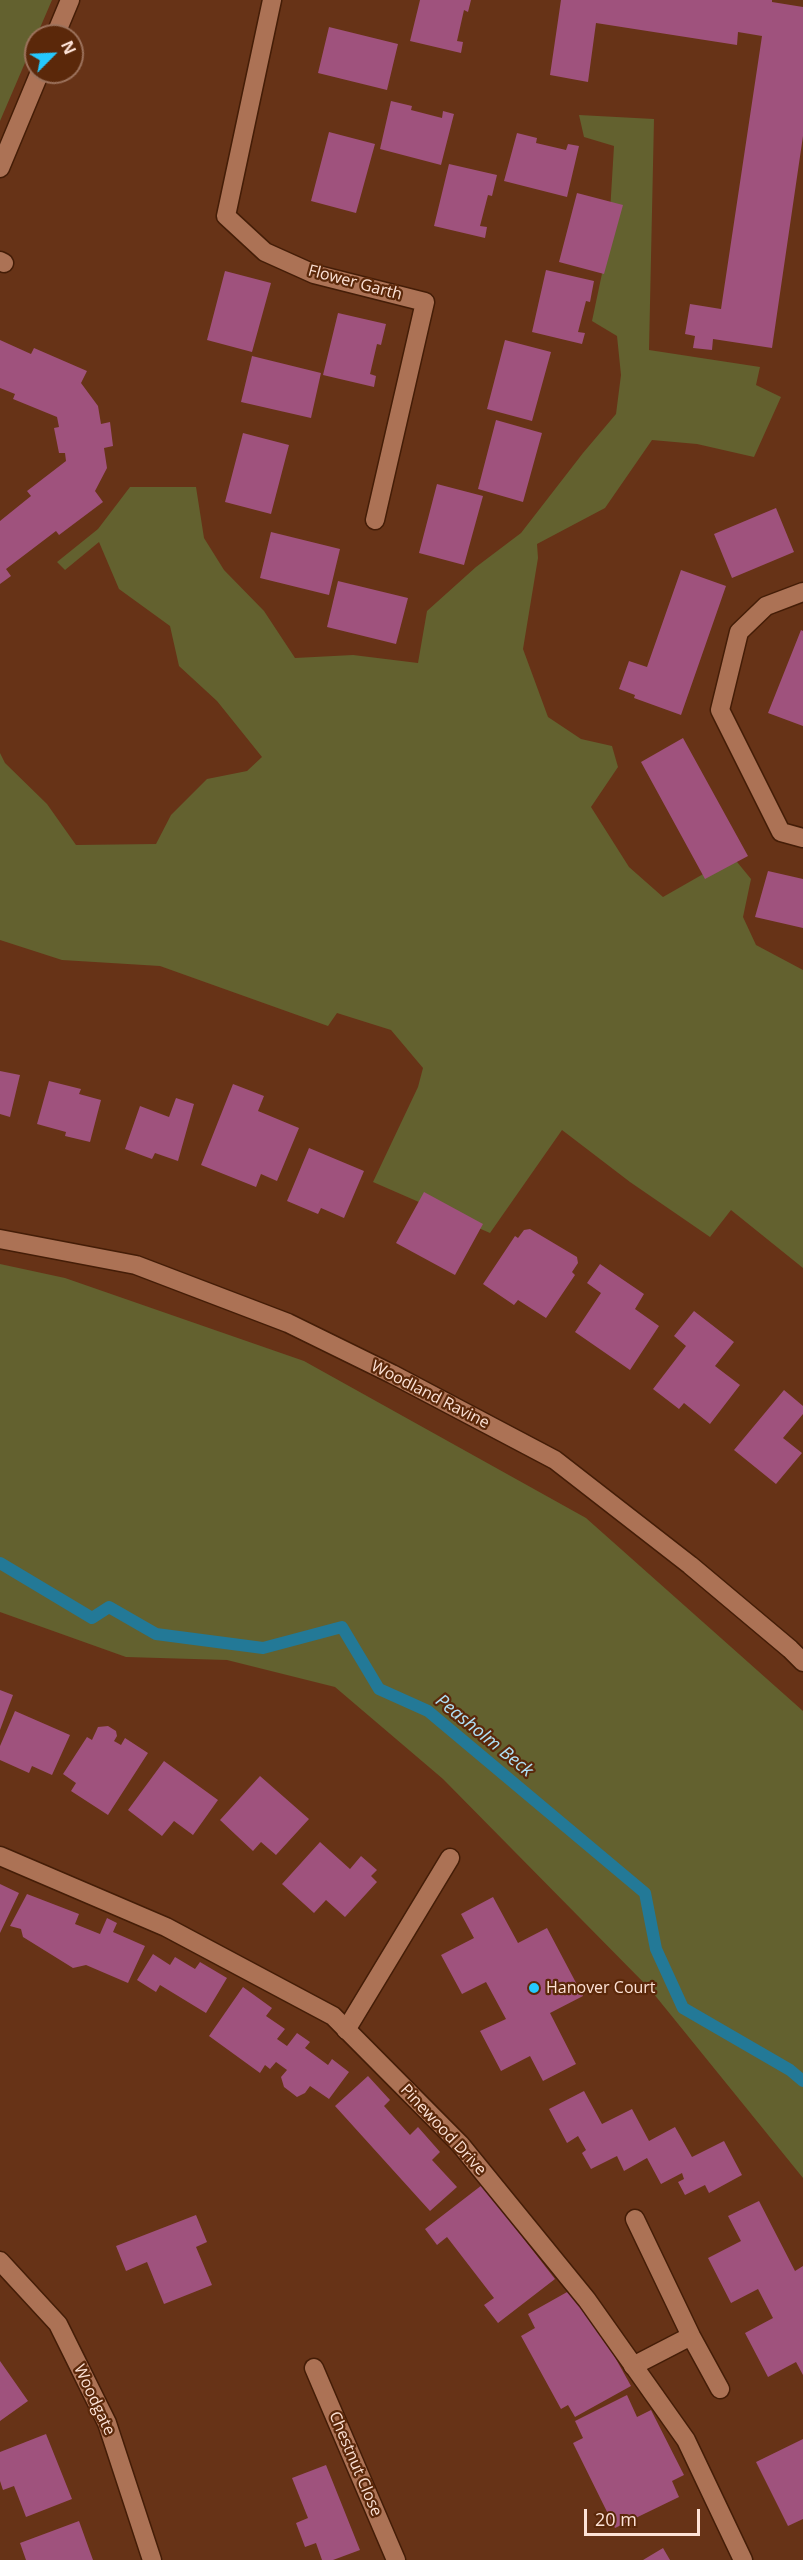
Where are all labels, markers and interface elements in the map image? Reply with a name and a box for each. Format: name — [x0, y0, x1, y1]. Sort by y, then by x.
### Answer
north arrow — [24, 24, 84, 84]
text: N — [56, 37, 81, 58]
street label: Flower Garth — [306, 261, 404, 305]
street label: Woodland Ravine — [368, 1357, 492, 1433]
water label: Peasholm Beck — [431, 1690, 537, 1782]
place label: Hanover Court — [546, 1978, 656, 1998]
marker: Hanover Court — [527, 1981, 541, 1995]
street label: Pinewood Drive — [396, 2081, 490, 2179]
street label: Woodgate — [69, 2361, 119, 2439]
street label: Chestnut Close — [324, 2409, 386, 2519]
scale bar — [587, 2497, 702, 2535]
text: 20 m — [595, 2507, 637, 2531]

